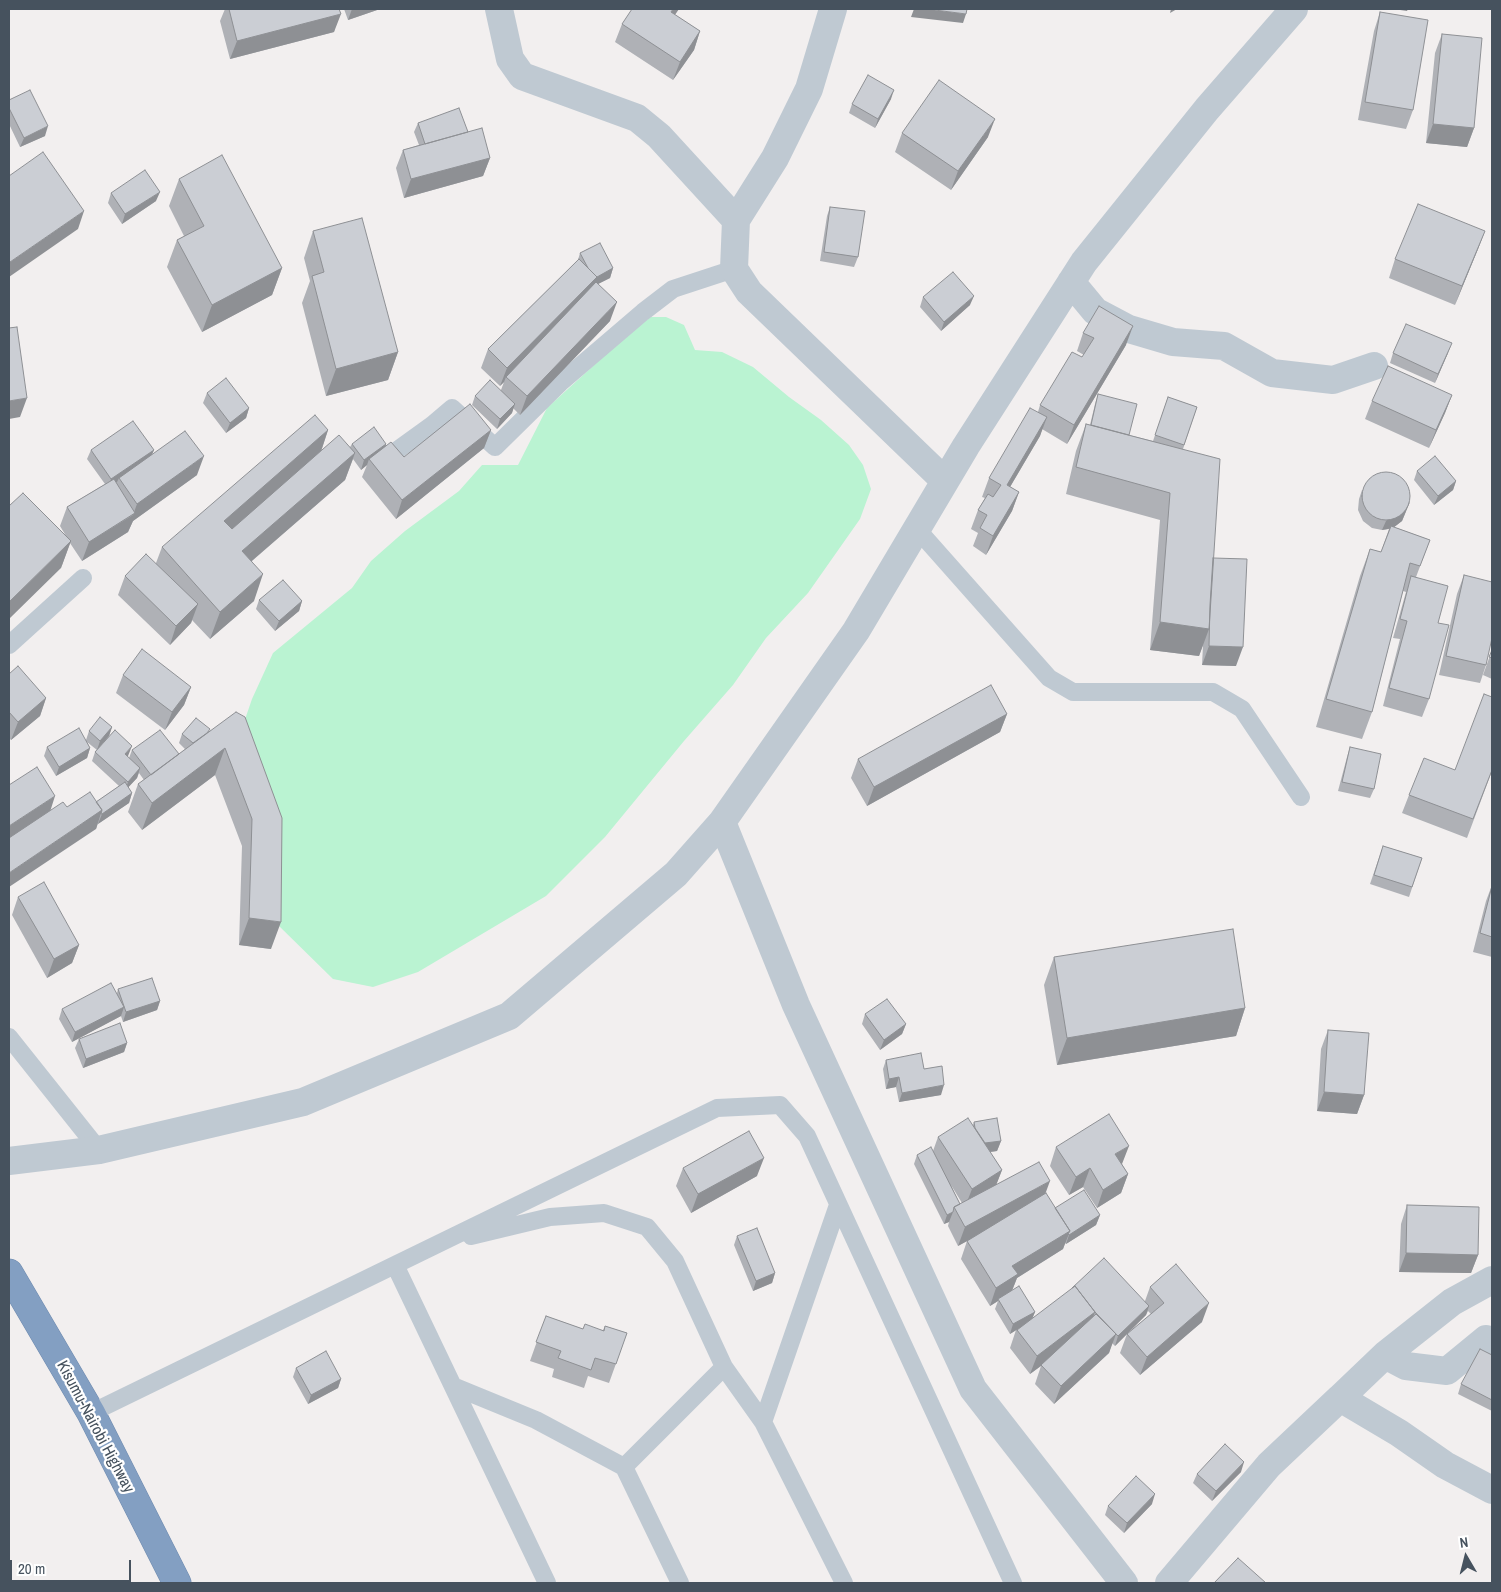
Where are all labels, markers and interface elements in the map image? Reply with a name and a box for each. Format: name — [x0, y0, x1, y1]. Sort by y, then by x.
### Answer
street label: Kisumu-Nairobi Highway — [52, 1358, 138, 1496]
north arrow — [1441, 1532, 1491, 1582]
text: N — [1459, 1533, 1469, 1552]
scale bar — [12, 1550, 134, 1582]
text: 20 m — [18, 1558, 45, 1579]

